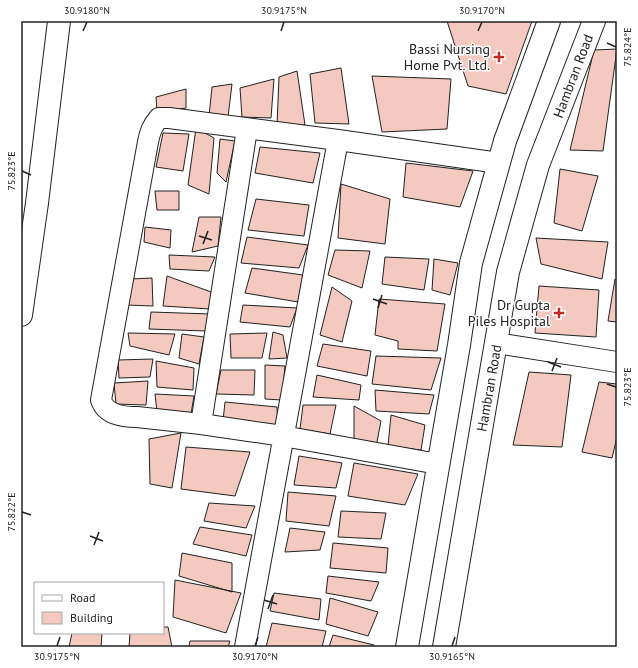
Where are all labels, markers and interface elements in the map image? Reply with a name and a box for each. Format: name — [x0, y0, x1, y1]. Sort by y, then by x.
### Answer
text: 30.9180°N — [64, 4, 110, 17]
text: 30.9175°N — [261, 4, 307, 17]
text: 30.9170°N — [459, 4, 505, 17]
text: 75.824°E — [621, 28, 634, 67]
street label: Hambran Road — [549, 32, 597, 120]
place label: Bassi Nursing Home Pvt. Ltd. — [404, 40, 490, 74]
marker: Bassi Nursing Home Pvt. Ltd. — [493, 51, 505, 63]
text: 75.823°E — [5, 152, 18, 191]
place label: Dr Gupta Piles Hospital — [468, 296, 550, 330]
marker: Dr Gupta Piles Hospital — [553, 307, 565, 319]
street label: Hambran Road — [472, 343, 506, 433]
text: 75.823°E — [621, 368, 634, 407]
text: 75.822°E — [5, 493, 18, 532]
legend — [34, 582, 164, 634]
text: Road — [70, 590, 95, 605]
text: Building — [70, 610, 113, 625]
text: 30.9175°N — [34, 650, 80, 663]
text: 30.9170°N — [232, 650, 278, 663]
text: 30.9165°N — [429, 650, 475, 663]

